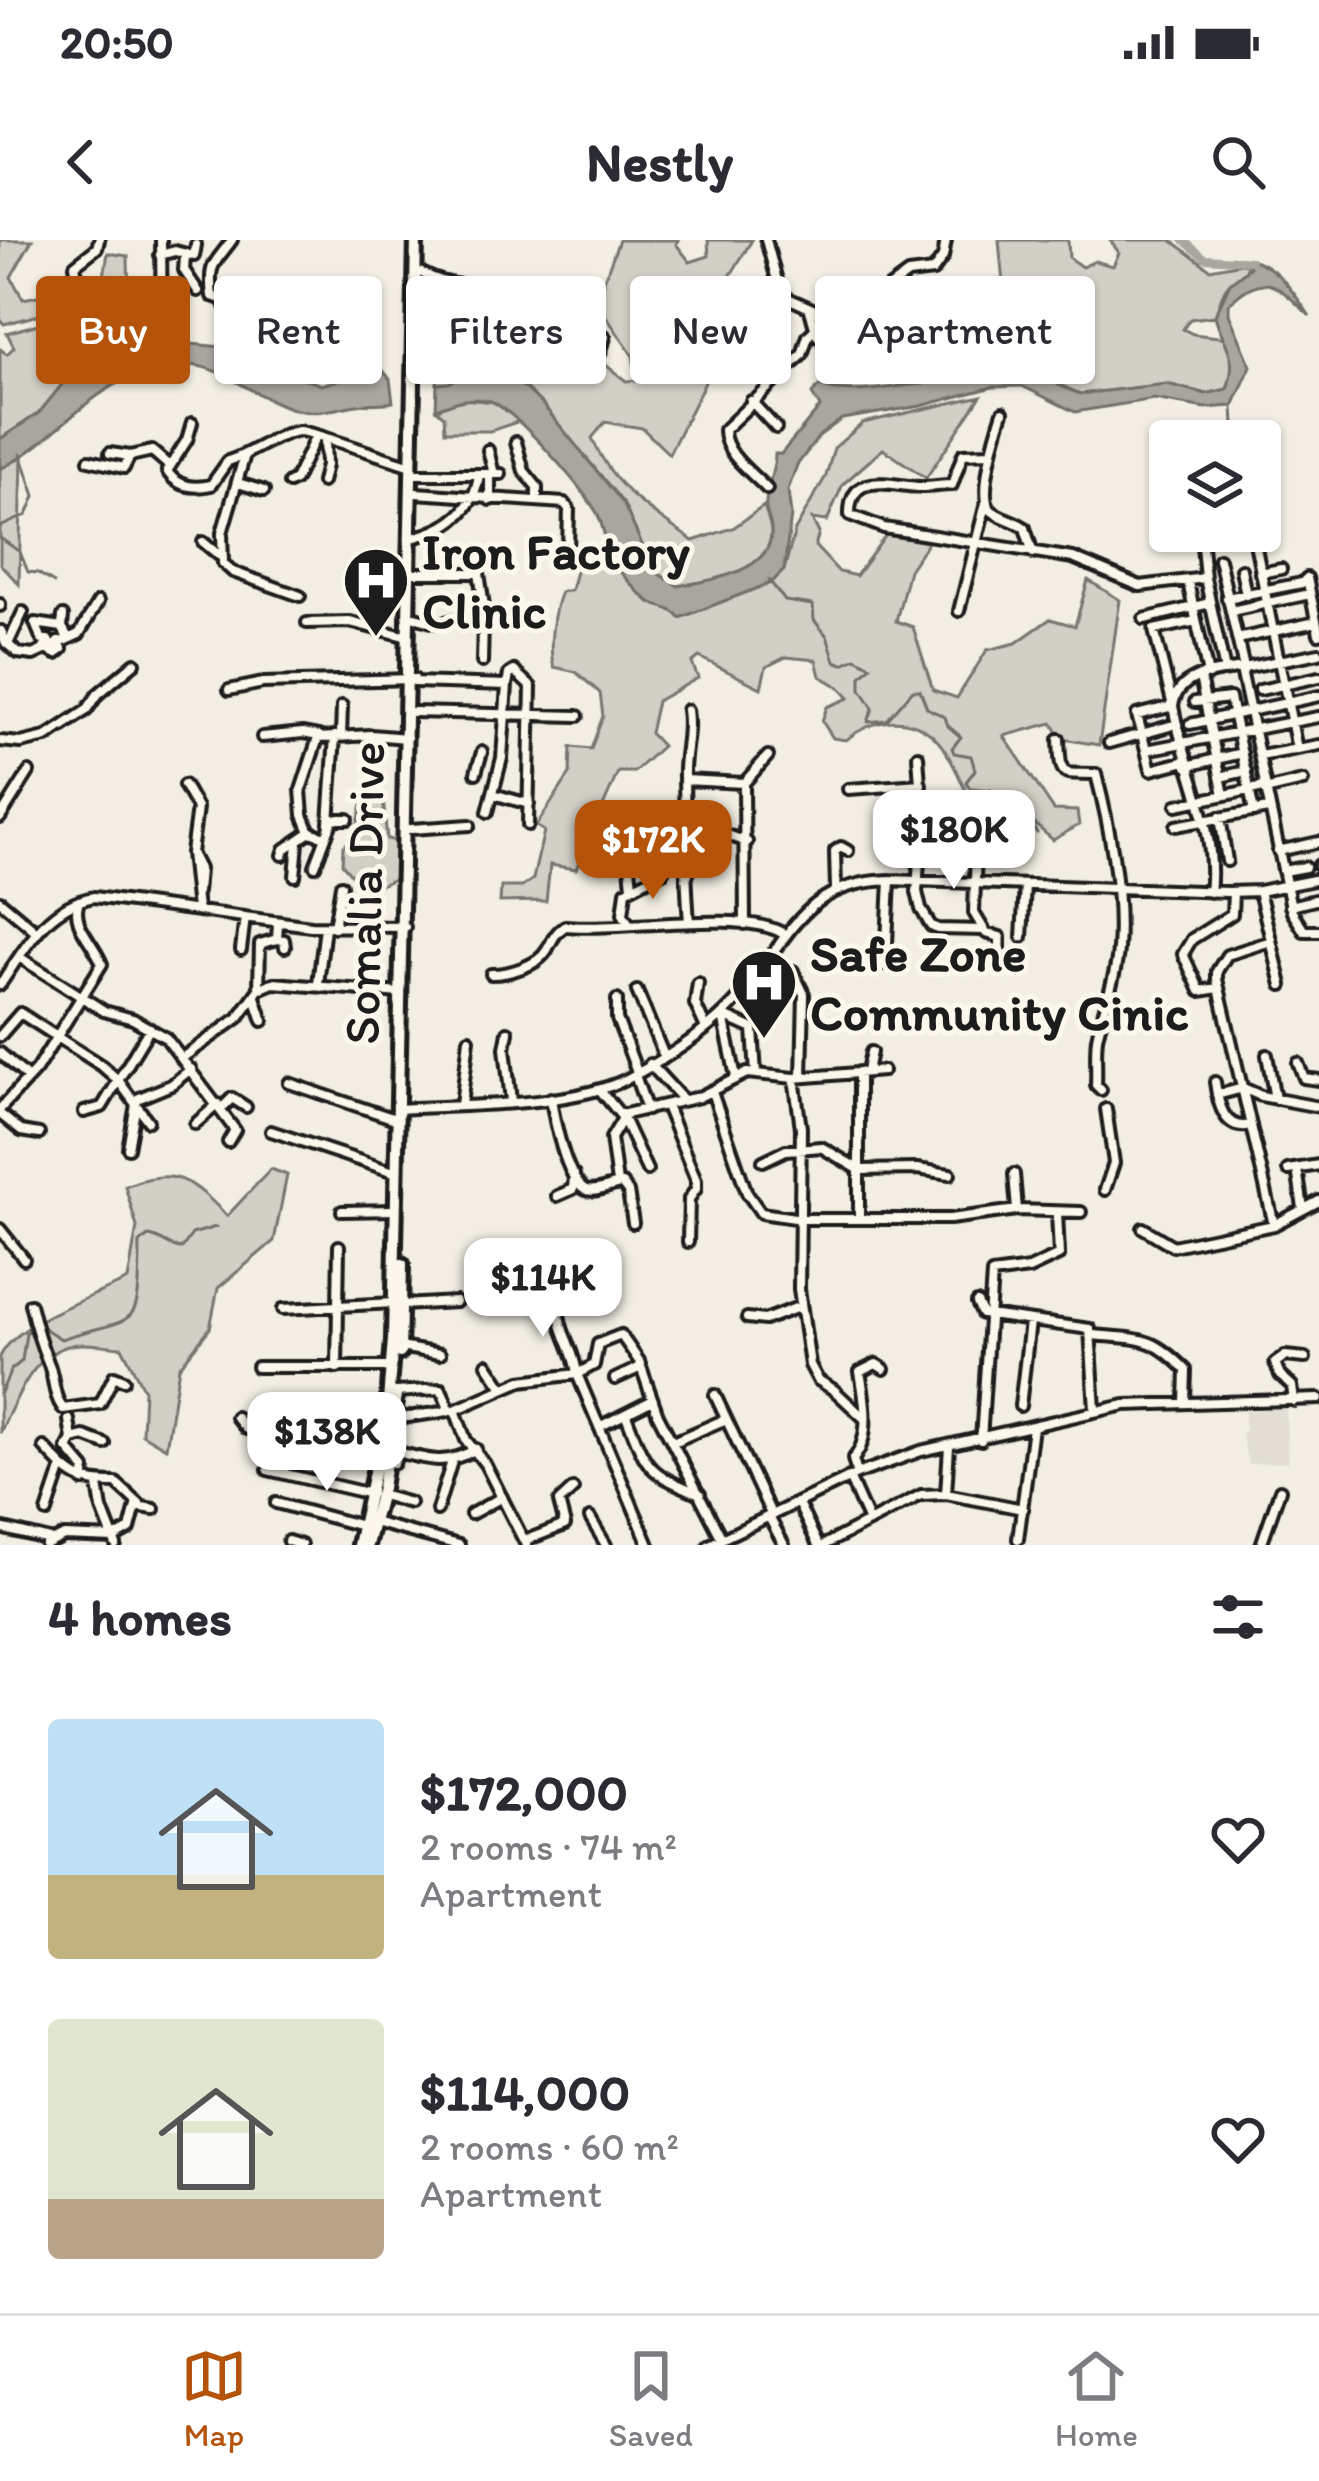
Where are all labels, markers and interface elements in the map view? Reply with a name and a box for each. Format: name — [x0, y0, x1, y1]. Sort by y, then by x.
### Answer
text: 20:50 — [60, 15, 174, 69]
icon: back — [48, 129, 114, 195]
icon: search — [1205, 129, 1271, 195]
text: Nestly — [586, 130, 733, 195]
chip: Buy — [36, 276, 190, 384]
chip: Rent — [214, 276, 382, 384]
chip: Filters — [406, 276, 606, 384]
chip: New — [630, 276, 791, 384]
chip: Apartment — [815, 276, 1095, 384]
map controls — [1149, 420, 1281, 552]
button: layers — [1149, 420, 1281, 552]
place label: Iron Factory Clinic — [422, 521, 691, 641]
hospital icon: Iron Factory Clinic — [341, 545, 411, 639]
street label: Somalia Drive — [331, 741, 397, 1045]
pin: $180K — [870, 790, 1038, 892]
pin: $172K — [569, 800, 737, 902]
text: $180K — [900, 805, 1008, 852]
text: $172K — [602, 815, 704, 862]
place label: Safe Zone Community Cinic — [810, 923, 1189, 1043]
hospital icon: Safe Zone Community Cinic — [729, 947, 799, 1041]
pin: $114K — [459, 1238, 627, 1340]
text: $114K — [491, 1253, 595, 1300]
pin: $138K — [243, 1392, 411, 1494]
text: $138K — [274, 1407, 380, 1454]
icon: filters — [1205, 1584, 1271, 1650]
text: 4 homes — [48, 1587, 232, 1648]
text: $172,000 — [420, 1762, 628, 1823]
icon: home — [144, 1767, 288, 1911]
icon: heart — [1205, 1806, 1271, 1872]
text: 2 rooms · 74 m² — [420, 1823, 677, 1870]
text: Apartment — [420, 1870, 602, 1917]
text: $114,000 — [420, 2062, 630, 2123]
icon: home — [144, 2067, 288, 2211]
icon: heart — [1205, 2106, 1271, 2172]
text: 2 rooms · 60 m² — [420, 2123, 679, 2170]
text: Apartment — [420, 2170, 602, 2217]
tab: Map — [181, 2343, 247, 2454]
tab: Saved — [609, 2343, 693, 2454]
tab: Home — [1055, 2343, 1138, 2454]

